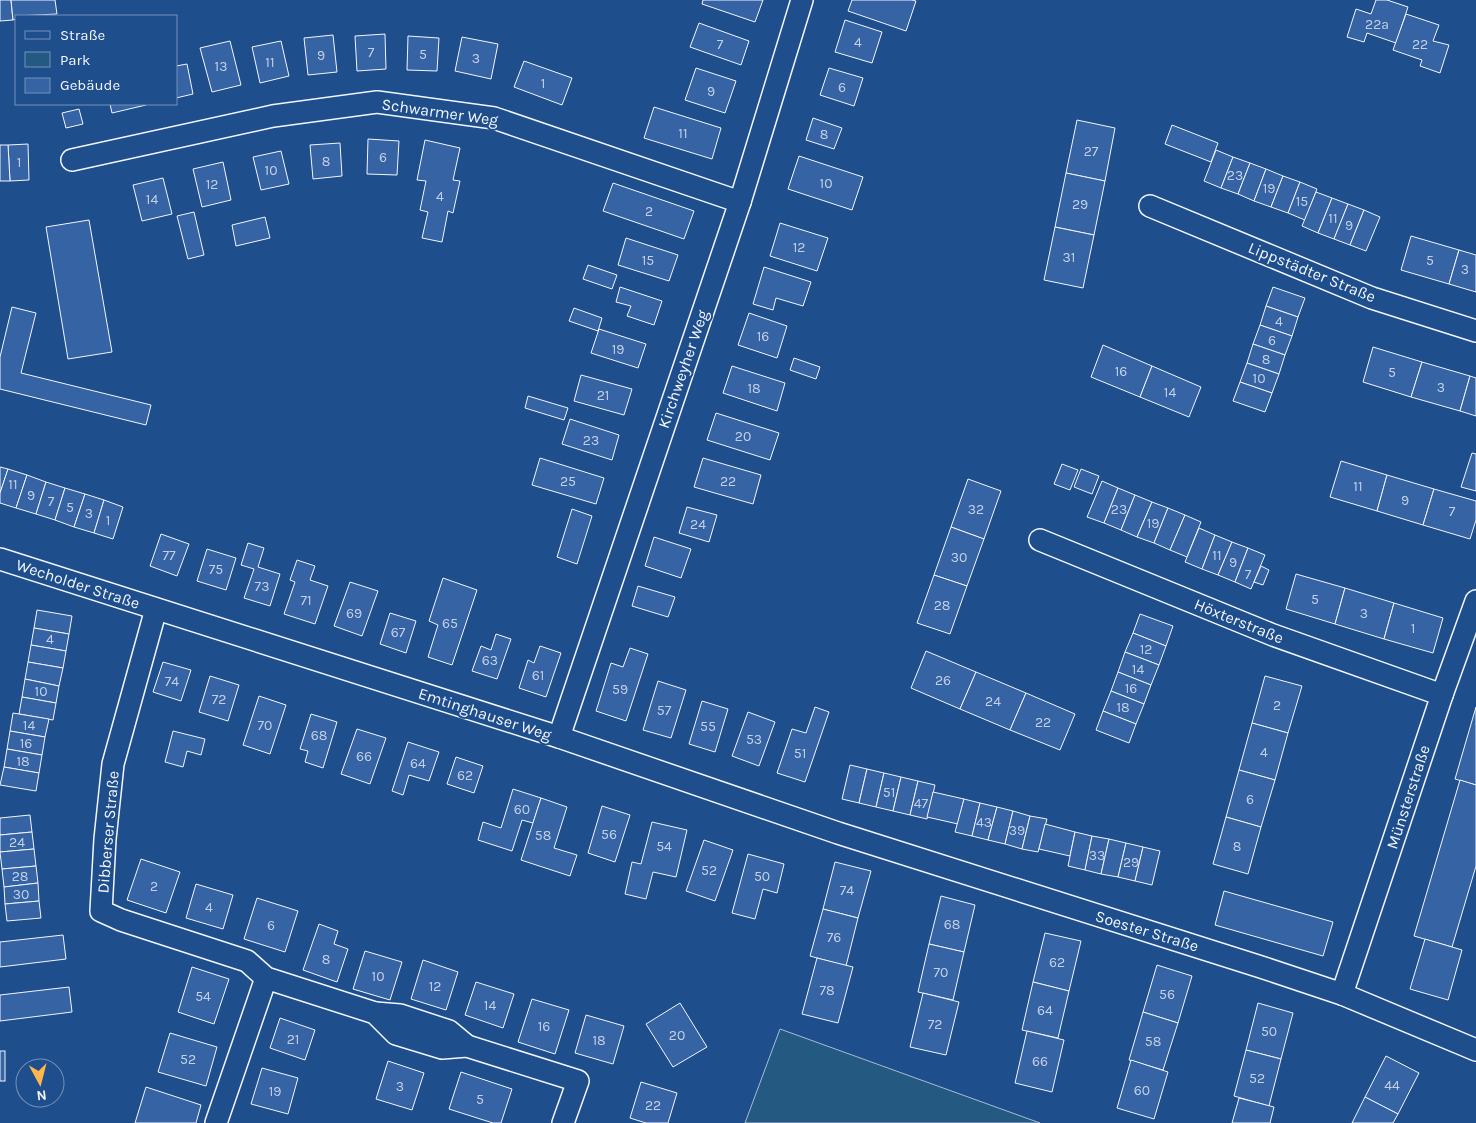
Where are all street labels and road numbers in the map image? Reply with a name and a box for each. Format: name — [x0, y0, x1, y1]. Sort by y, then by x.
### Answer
street label: Schwarmer Weg — [380, 94, 500, 130]
street label: Lippstädter Straße — [1245, 238, 1379, 306]
street label: Kirchweyher Weg — [654, 307, 712, 431]
street label: Wecholder Straße — [14, 555, 142, 613]
street label: Höxterstraße — [1192, 594, 1286, 648]
street label: Emtinghauser Weg — [416, 684, 554, 744]
street label: Münsterstraße — [1382, 743, 1434, 851]
street label: Dibberser Straße — [93, 770, 123, 894]
street label: Soester Straße — [1093, 906, 1201, 956]

